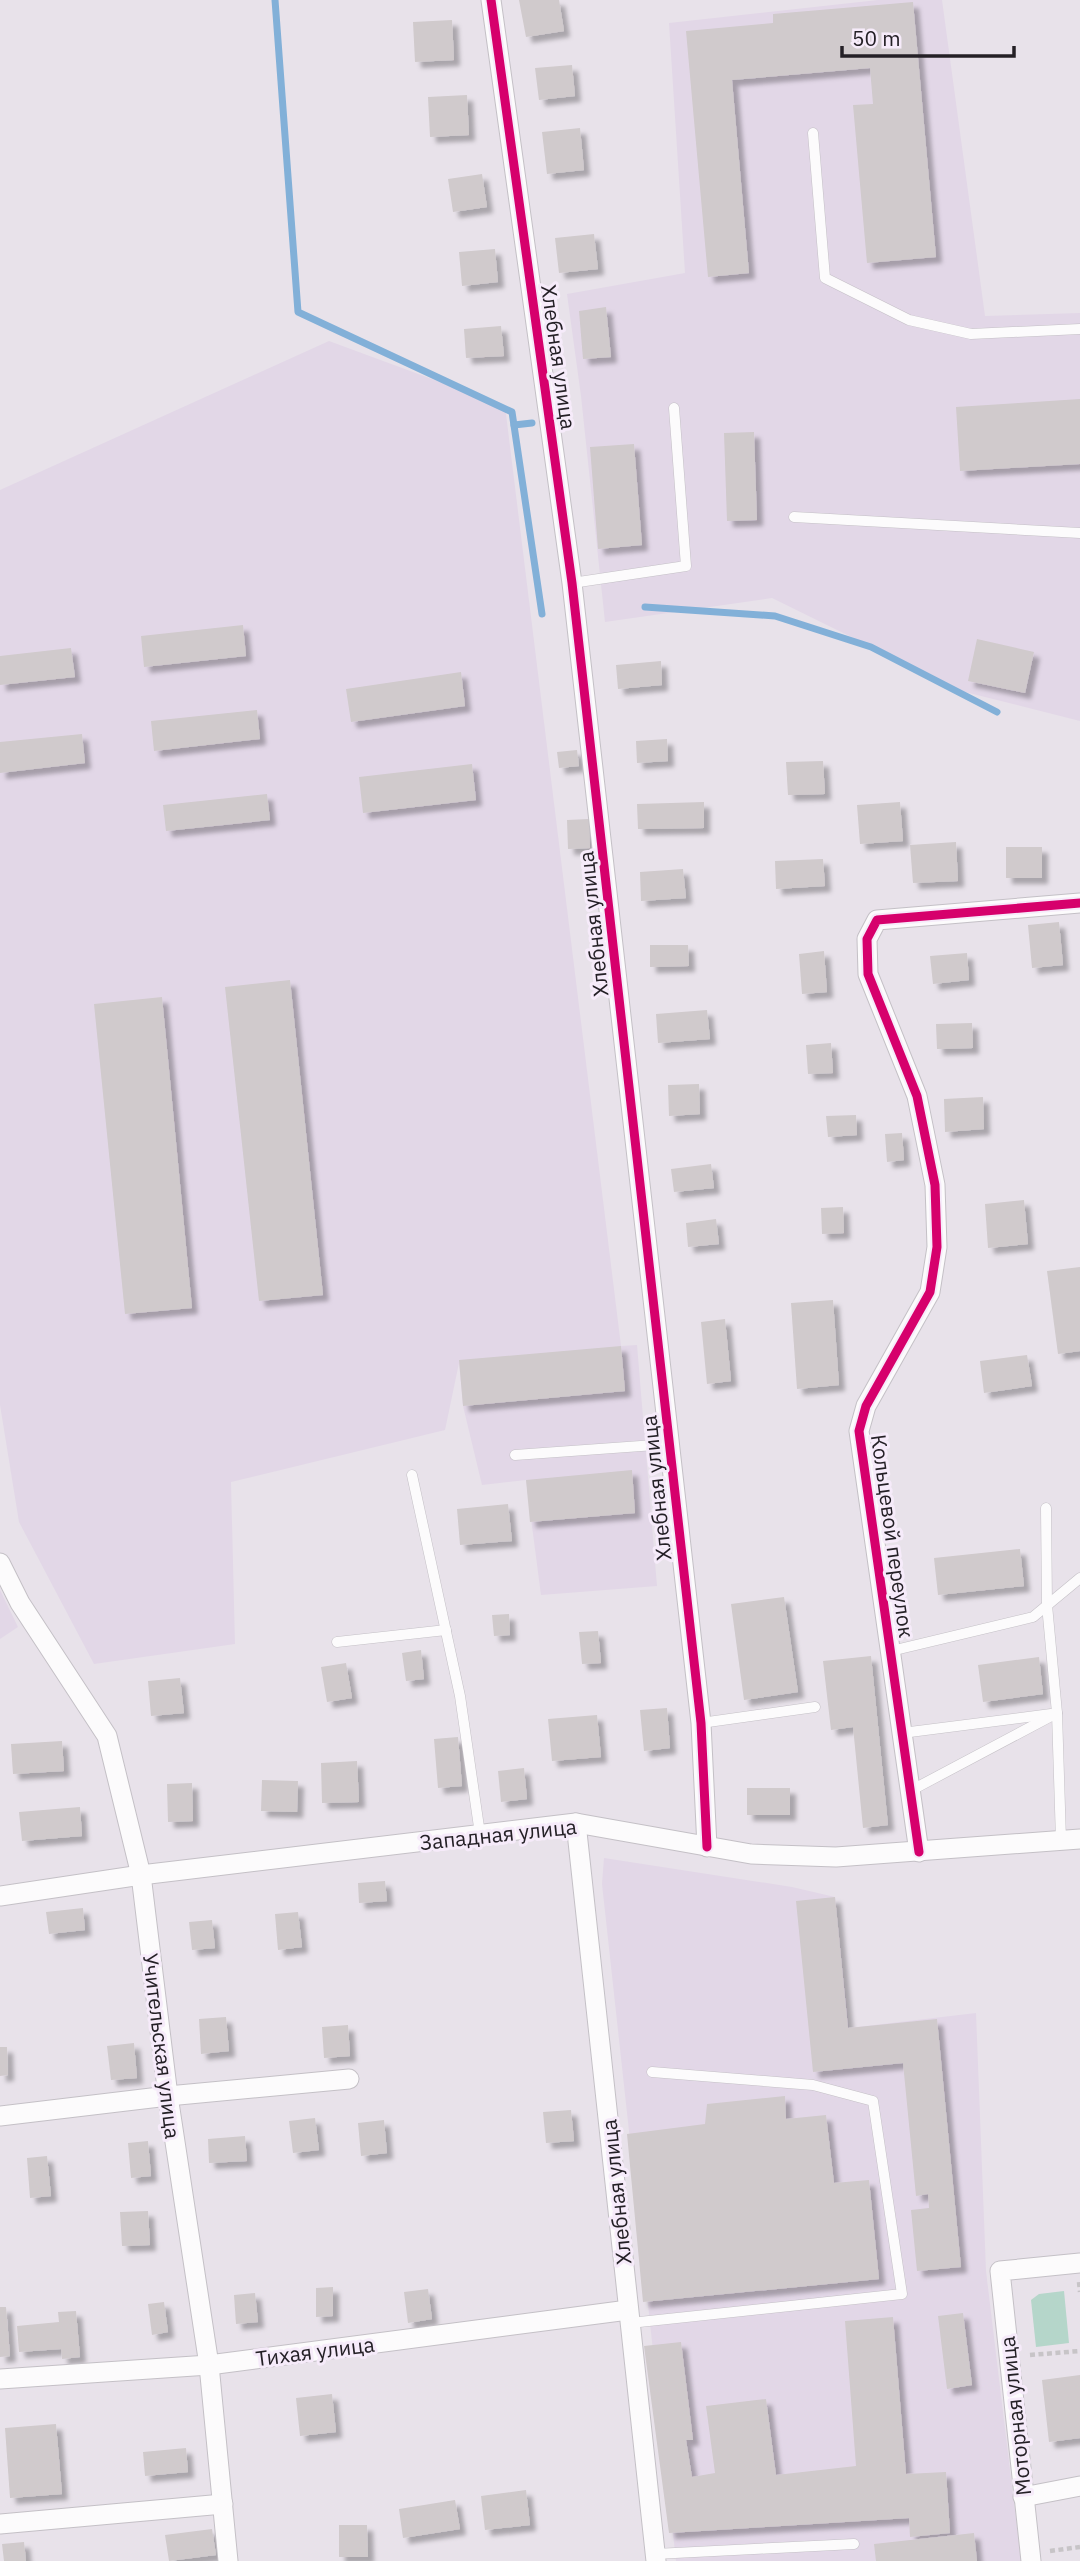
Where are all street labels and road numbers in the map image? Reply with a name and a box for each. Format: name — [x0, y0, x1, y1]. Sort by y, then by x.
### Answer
street label: Хлебная улица — [535, 283, 583, 431]
street label: Хлебная улица — [571, 850, 615, 998]
street label: Хлебная улица — [634, 1414, 678, 1562]
street label: Кольцевой переулок — [865, 1432, 921, 1640]
street label: Западная улица — [418, 1812, 578, 1856]
street label: Учительская улица — [137, 1952, 187, 2140]
street label: Хлебная улица — [594, 2118, 638, 2266]
street label: Тихая улица — [254, 2330, 376, 2372]
street label: Моторная улица — [993, 2335, 1037, 2497]

